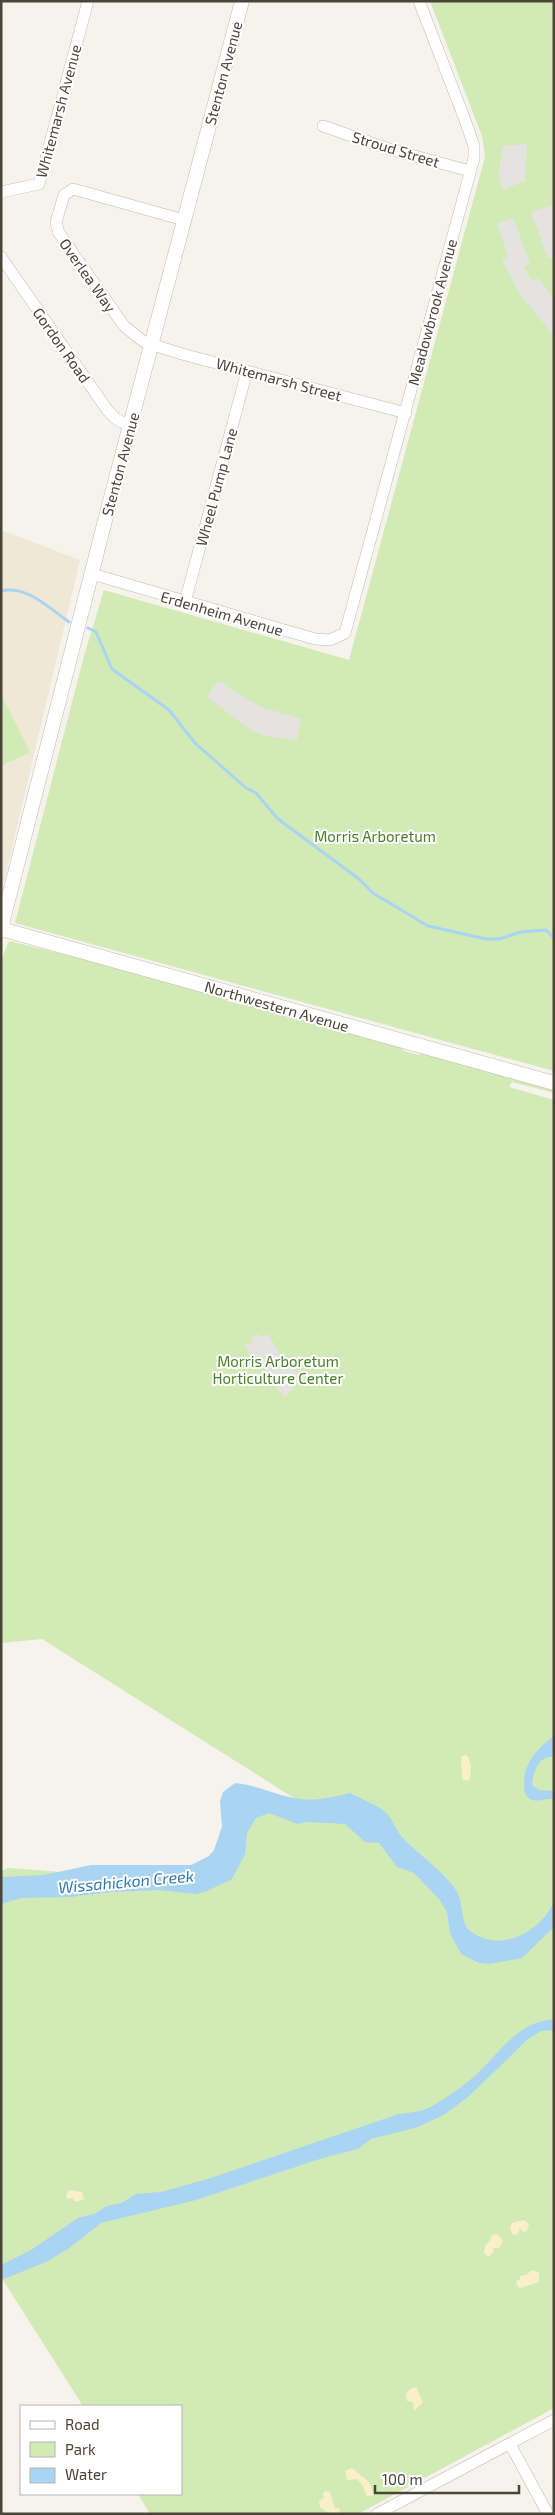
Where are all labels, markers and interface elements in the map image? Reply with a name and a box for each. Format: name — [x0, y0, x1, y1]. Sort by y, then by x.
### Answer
street label: Stenton Avenue — [200, 19, 246, 127]
street label: Whitemarsh Avenue — [32, 42, 84, 180]
street label: Stroud Street — [350, 127, 442, 171]
street label: Overlea Way — [56, 235, 120, 315]
street label: Meadowbrook Avenue — [404, 237, 460, 387]
street label: Gordon Road — [30, 304, 94, 386]
street label: Whitemarsh Street — [214, 354, 344, 404]
street label: Stenton Avenue — [97, 410, 143, 518]
street label: Wheel Pump Lane — [192, 426, 240, 548]
street label: Erdenheim Avenue — [159, 587, 285, 639]
park label: Morris Arboretum — [314, 827, 436, 845]
street label: Northwestern Avenue — [203, 977, 351, 1035]
park label: Morris Arboretum Horticulture Center — [213, 1352, 343, 1387]
water label: Wissahickon Creek — [57, 1866, 195, 1896]
legend — [20, 2405, 182, 2495]
text: Road — [65, 2415, 100, 2433]
text: Park — [65, 2440, 96, 2458]
scale bar — [375, 2462, 519, 2494]
text: Water — [65, 2465, 107, 2483]
text: 100 m — [382, 2470, 423, 2488]

